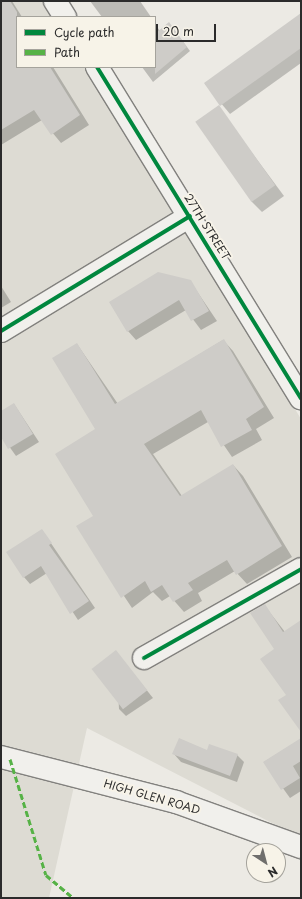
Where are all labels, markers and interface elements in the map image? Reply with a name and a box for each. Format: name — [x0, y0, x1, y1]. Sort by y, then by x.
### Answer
legend — [16, 16, 156, 68]
scale bar — [158, 16, 218, 42]
text: 20 m — [163, 22, 194, 40]
text: Cycle path — [54, 23, 115, 41]
text: Path — [54, 43, 80, 61]
street label: 27TH STREET — [181, 191, 233, 263]
street label: HIGH GLEN ROAD — [102, 777, 202, 817]
north arrow — [246, 843, 286, 883]
text: N — [264, 863, 281, 882]

